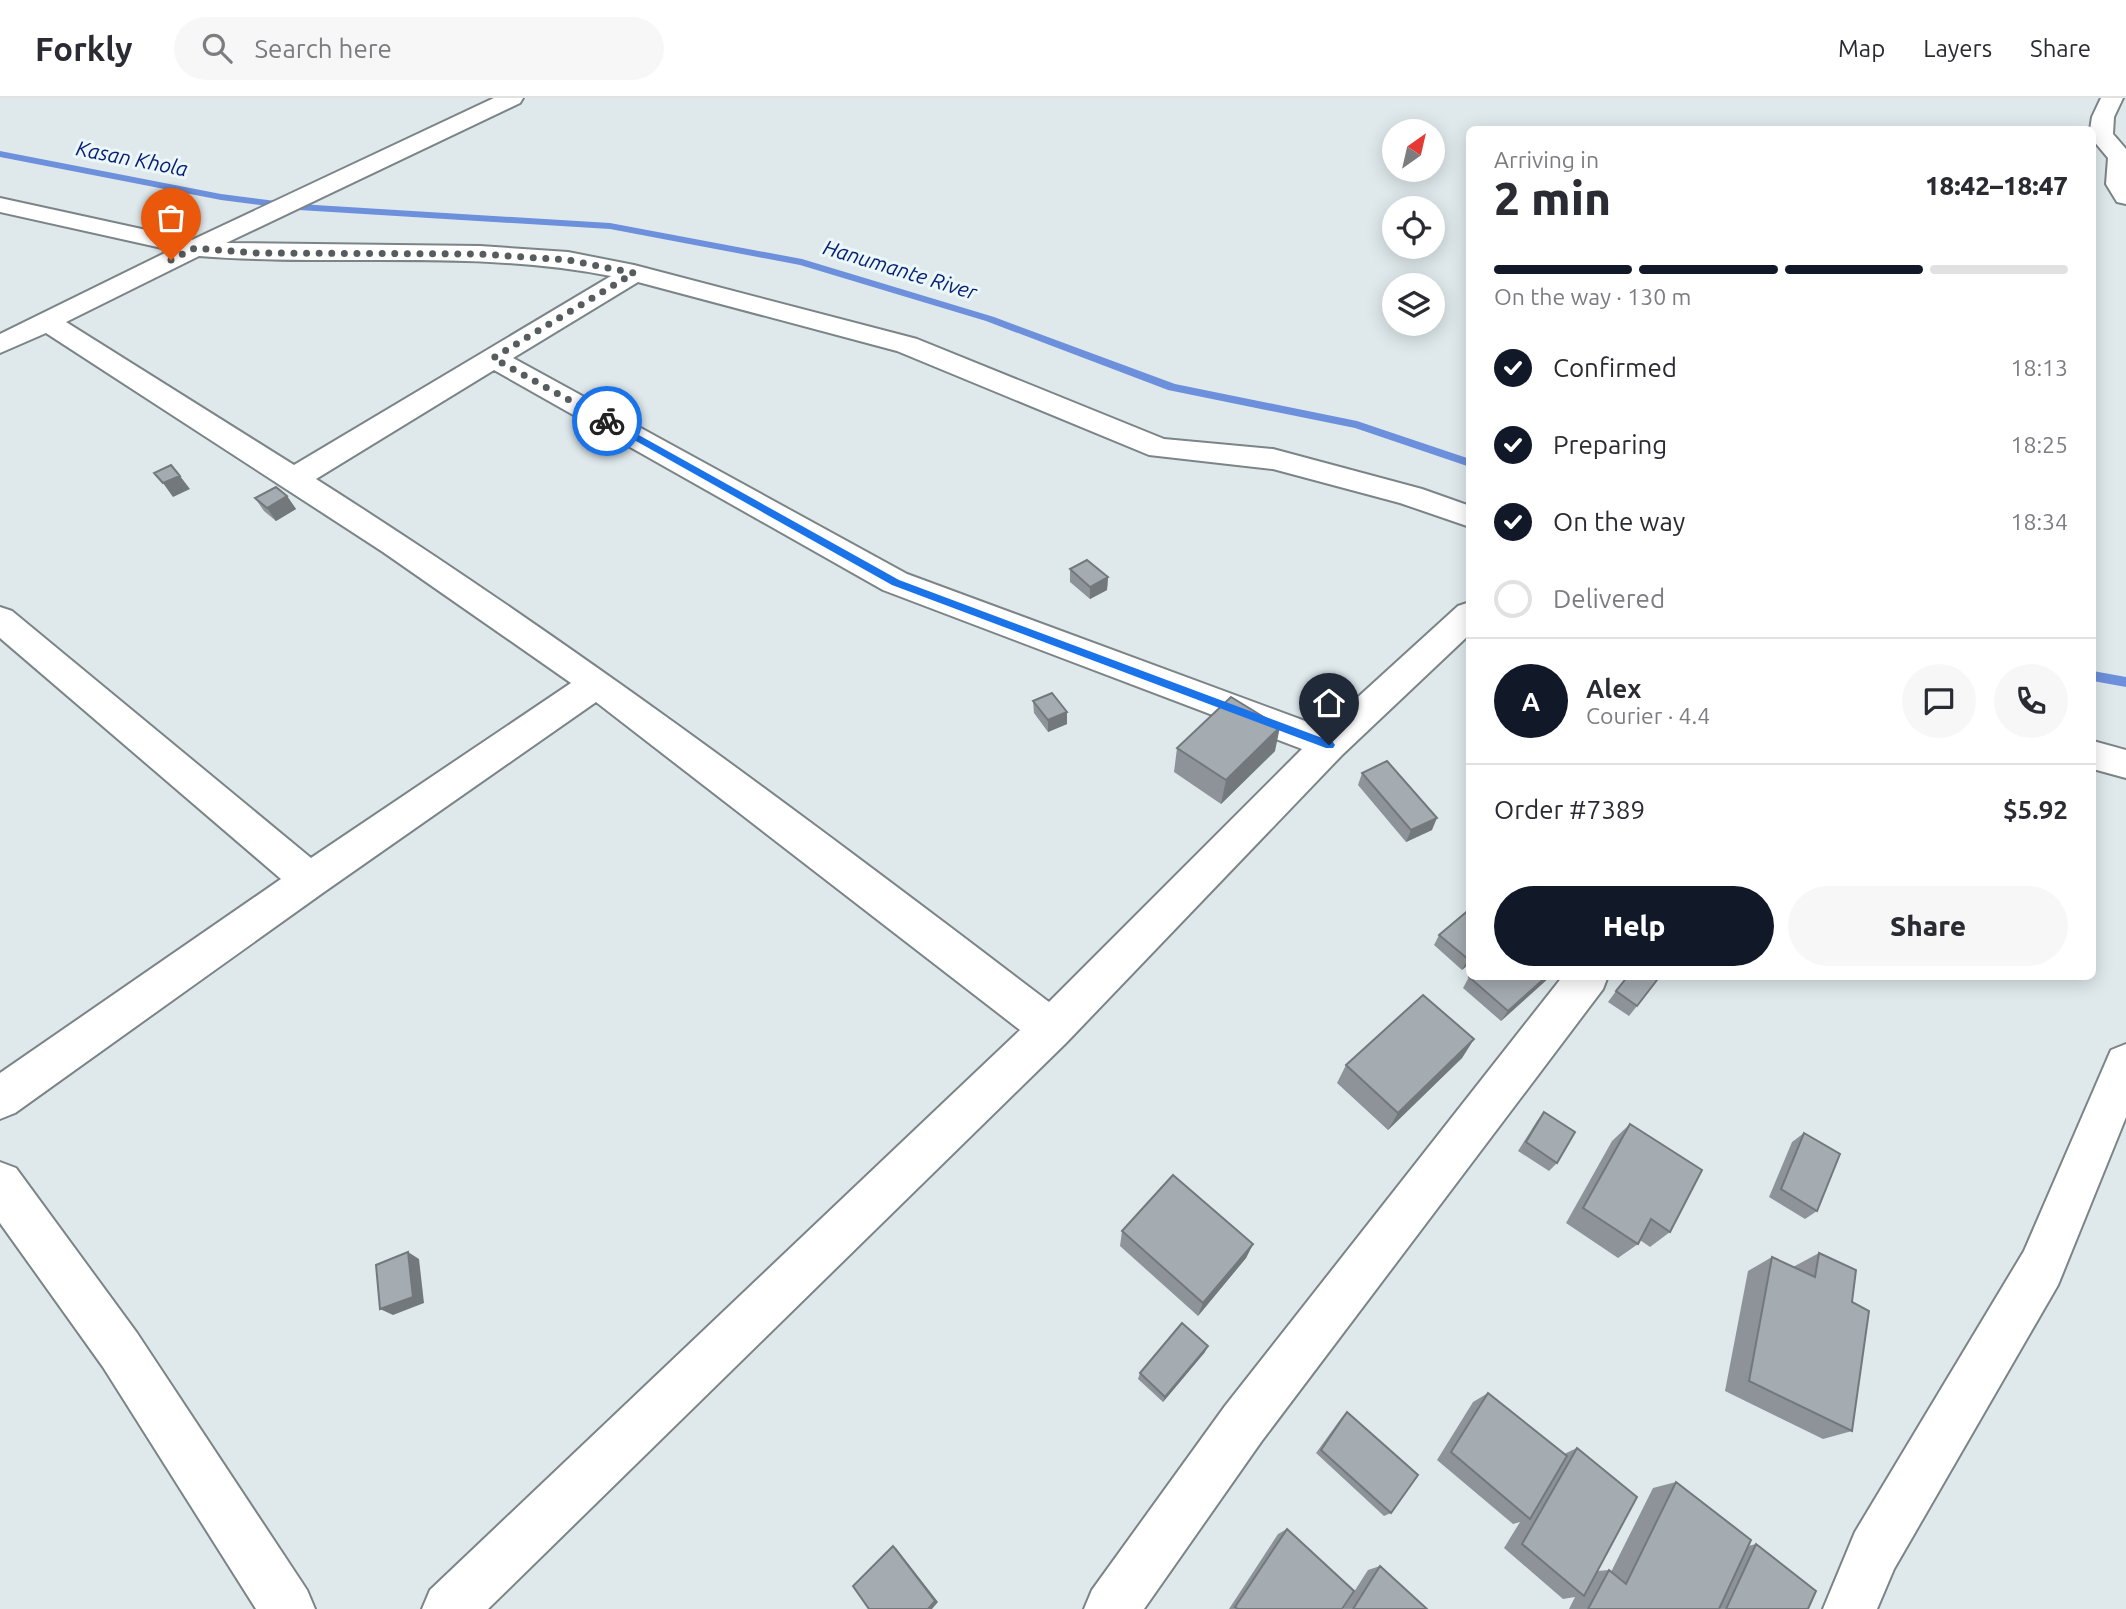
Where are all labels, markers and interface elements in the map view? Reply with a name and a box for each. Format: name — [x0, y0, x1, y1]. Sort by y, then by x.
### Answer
search box — [174, 17, 664, 80]
icon: search — [198, 29, 236, 67]
text: Forkly — [35, 30, 132, 67]
text: Search here — [254, 34, 392, 63]
text: Map — [1838, 35, 1885, 62]
text: Layers — [1923, 35, 1992, 62]
text: Share — [2030, 35, 2091, 62]
north arrow — [1382, 119, 1446, 182]
map controls — [1382, 119, 1445, 336]
water label: Kasan Khola — [74, 135, 190, 181]
text: Arriving in — [1494, 147, 1599, 172]
text: 18:42–18:47 — [1925, 171, 2068, 200]
text: 2 min — [1494, 172, 1611, 224]
pin — [141, 188, 201, 260]
button: locate — [1382, 196, 1445, 259]
icon: bag — [152, 199, 190, 237]
water label: Hanumante River — [821, 234, 981, 304]
button: layers — [1382, 273, 1445, 336]
text: On the way · 130 m — [1494, 284, 1691, 309]
icon: check — [1494, 349, 1532, 387]
text: Confirmed — [1553, 353, 1677, 382]
text: 18:13 — [2010, 355, 2068, 380]
courier — [572, 386, 642, 456]
icon: bike — [588, 402, 626, 440]
icon: check — [1494, 426, 1532, 464]
text: Preparing — [1553, 430, 1667, 459]
text: 18:25 — [2010, 432, 2068, 457]
icon: check — [1494, 503, 1532, 541]
text: On the way — [1553, 507, 1685, 536]
text: 18:34 — [2010, 509, 2068, 534]
text: Delivered — [1553, 584, 1665, 613]
button: chat — [1902, 664, 1976, 738]
button: phone — [1994, 664, 2068, 738]
pin — [1299, 673, 1359, 745]
text: Alex — [1586, 674, 1641, 703]
icon: home — [1310, 684, 1348, 722]
text: A — [1522, 687, 1540, 716]
text: Courier · 4.4 — [1586, 703, 1710, 728]
text: Order #7389 — [1494, 795, 1645, 824]
text: $5.92 — [2003, 795, 2068, 824]
button: Help — [1494, 886, 1774, 966]
button: Share — [1788, 886, 2068, 966]

